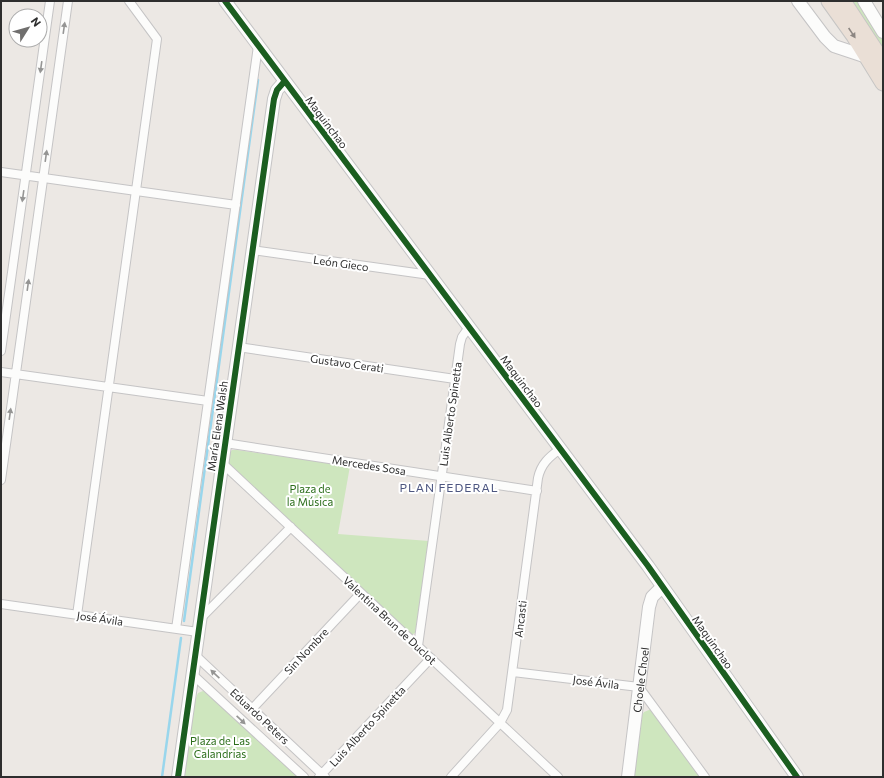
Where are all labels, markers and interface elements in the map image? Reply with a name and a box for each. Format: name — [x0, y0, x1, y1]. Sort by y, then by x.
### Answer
north arrow — [8, 8, 48, 48]
text: N — [29, 14, 44, 29]
one-way arrow — [61, 22, 67, 34]
one-way arrow — [848, 27, 855, 39]
one-way arrow — [38, 61, 44, 73]
street label: Maquinchao — [303, 93, 351, 151]
one-way arrow — [43, 150, 49, 162]
one-way arrow — [20, 190, 26, 202]
street label: León Gieco — [312, 253, 370, 273]
one-way arrow — [25, 279, 31, 291]
street label: Gustavo Cerati — [309, 351, 385, 375]
street label: Maquinchao — [498, 352, 546, 410]
street label: Luis Alberto Spinetta — [436, 361, 464, 467]
street label: María Elena Walsh — [204, 380, 230, 472]
one-way arrow — [7, 408, 13, 420]
street label: Mercedes Sosa — [331, 453, 407, 477]
district label: PLAN FEDERAL — [399, 480, 499, 494]
park label: Plaza de la Música — [287, 482, 333, 508]
street label: Valentina Brun de Duclot — [341, 573, 440, 667]
street label: Ancasti — [511, 599, 529, 638]
street label: José Ávila — [76, 607, 124, 629]
street label: Maquinchao — [690, 613, 736, 671]
street label: Sin Nombre — [281, 625, 331, 677]
street label: Choele Choel — [630, 646, 651, 713]
one-way arrow — [210, 669, 220, 679]
street label: José Ávila — [572, 672, 620, 692]
street label: Luis Alberto Spinetta — [326, 683, 408, 769]
street label: Eduardo Peters — [228, 685, 292, 747]
one-way arrow — [237, 715, 246, 724]
park label: Plaza de Las Calandrias — [190, 734, 250, 760]

